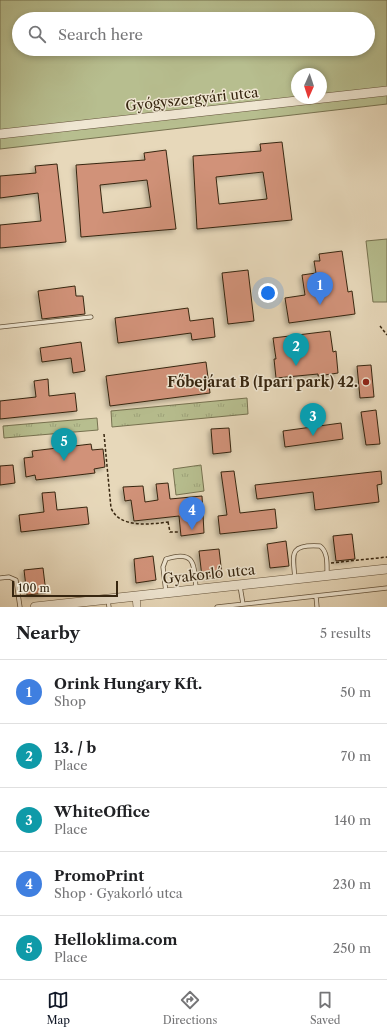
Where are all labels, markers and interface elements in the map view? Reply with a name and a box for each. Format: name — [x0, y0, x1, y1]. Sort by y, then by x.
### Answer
search box — [12, 12, 375, 56]
icon: search — [26, 23, 48, 45]
text: Search here — [58, 25, 143, 44]
north arrow — [291, 68, 327, 104]
street label: Gyógyszergyári utca — [125, 83, 260, 115]
pin: 1 — [307, 272, 333, 305]
your location — [258, 283, 278, 303]
pin: 2 — [283, 333, 309, 366]
place label: Főbejárat B (Ipari park) 42. — [167, 373, 358, 391]
marker: Főbejárat B (Ipari park) 42. — [361, 377, 371, 387]
pin: 3 — [300, 403, 326, 436]
pin: 5 — [51, 428, 77, 461]
pin: 4 — [179, 497, 205, 530]
street label: Gyakorló utca — [162, 560, 257, 588]
scale bar — [12, 579, 118, 598]
text: 100 m — [18, 581, 50, 595]
text: Nearby — [16, 623, 80, 643]
text: 5 results — [320, 625, 371, 641]
text: Orink Hungary Kft. — [54, 674, 202, 693]
text: 1 — [26, 684, 32, 700]
text: 50 m — [340, 684, 371, 700]
text: Shop — [54, 693, 86, 709]
text: 13. / b — [54, 738, 96, 757]
text: 2 — [25, 748, 33, 764]
text: 70 m — [341, 748, 371, 764]
text: Place — [54, 757, 87, 773]
text: WhiteOffice — [54, 802, 150, 821]
text: 3 — [25, 812, 33, 828]
text: 140 m — [334, 812, 371, 828]
text: Place — [54, 821, 87, 837]
text: PromoPrint — [54, 866, 144, 885]
text: 4 — [25, 876, 33, 892]
text: 230 m — [333, 876, 371, 892]
text: Shop · Gyakorló utca — [54, 885, 183, 901]
text: Helloklima.com — [54, 930, 177, 949]
text: 5 — [25, 940, 33, 956]
text: 250 m — [333, 940, 371, 956]
text: Place — [54, 949, 87, 965]
tab: Map — [46, 989, 70, 1027]
tab: Directions — [163, 989, 217, 1027]
tab: Saved — [310, 989, 341, 1027]

